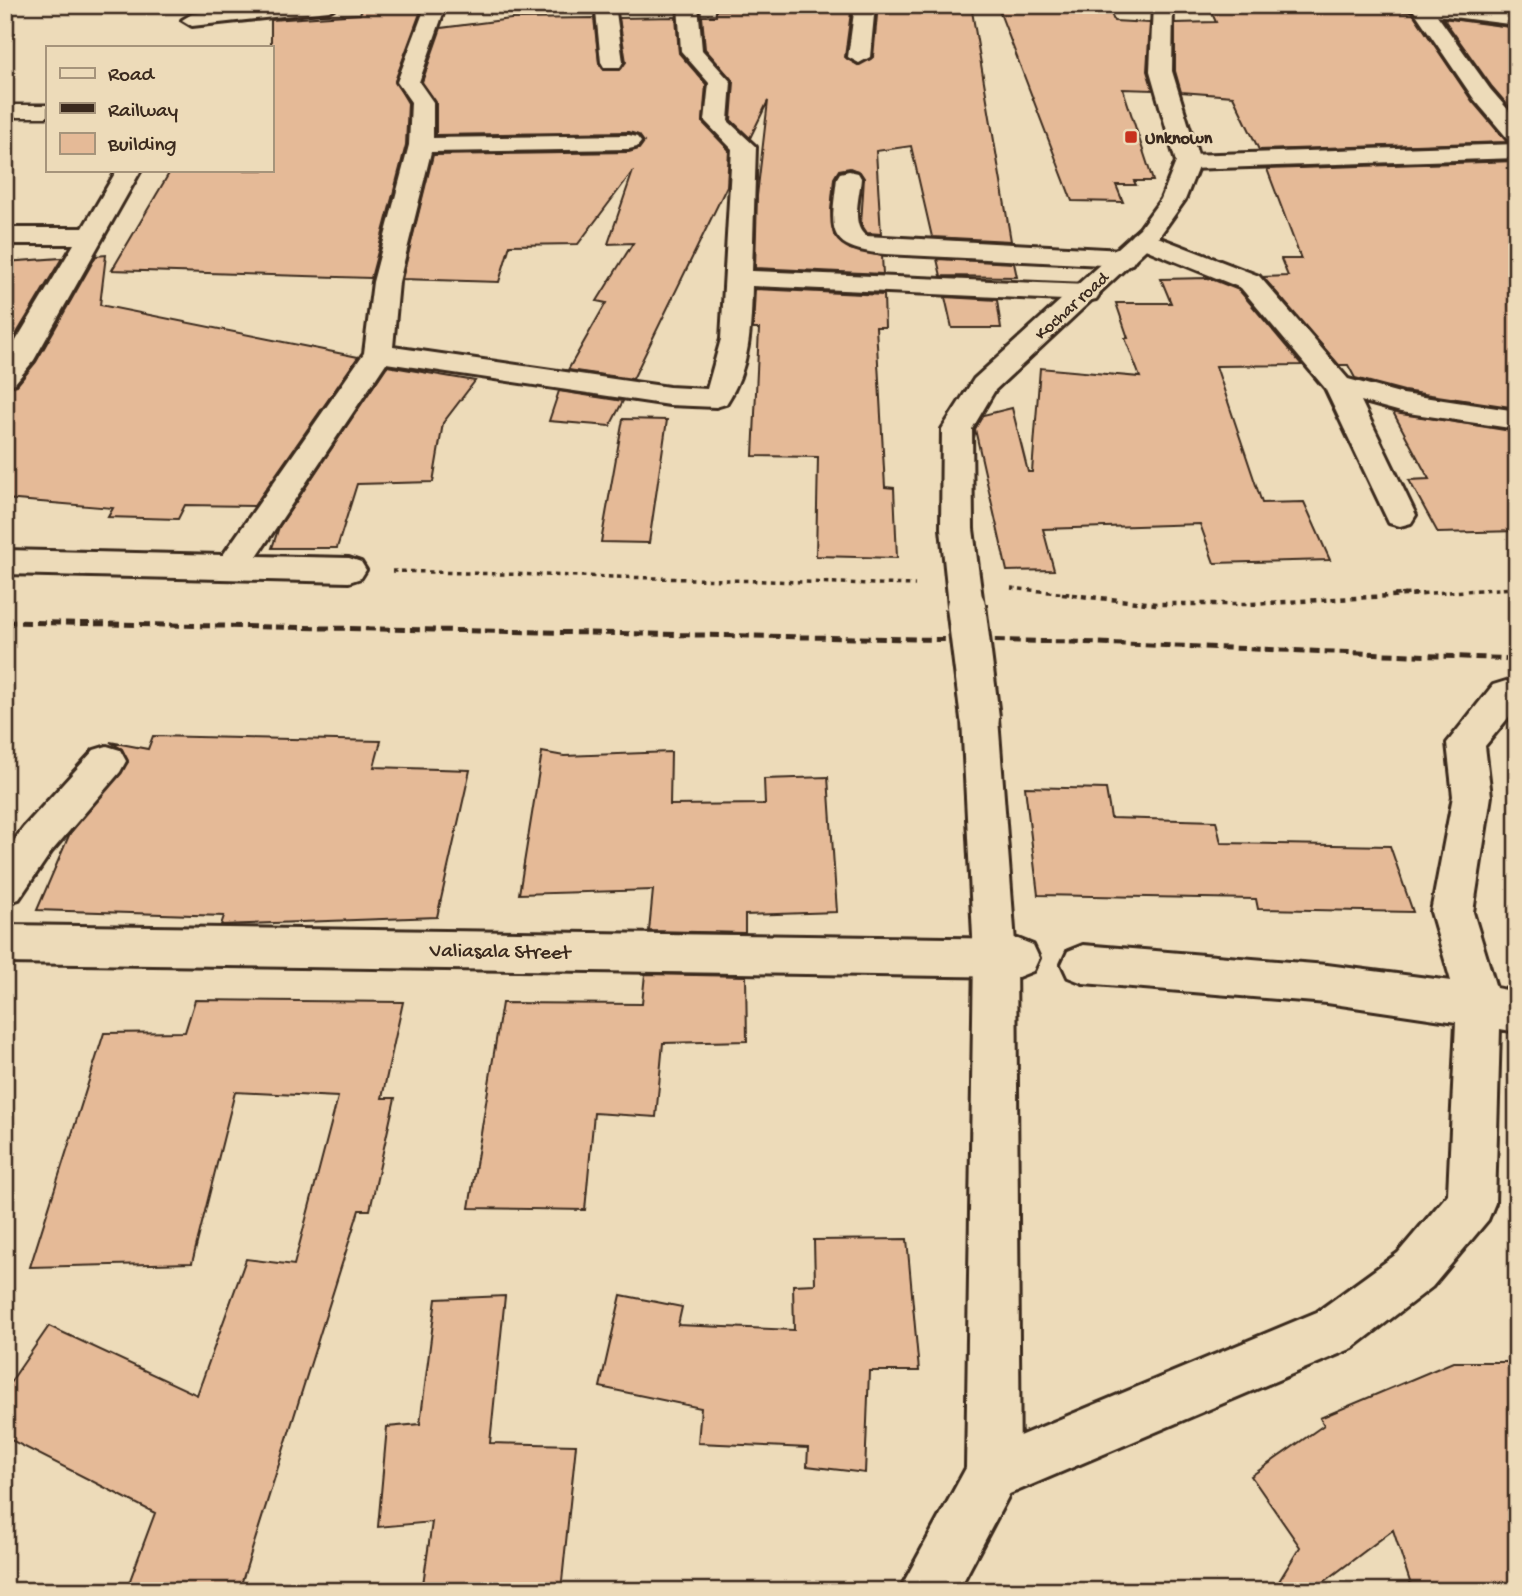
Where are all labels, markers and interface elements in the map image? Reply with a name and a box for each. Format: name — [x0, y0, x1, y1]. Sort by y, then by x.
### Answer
legend — [46, 46, 273, 172]
text: Road — [108, 64, 156, 89]
text: Railway — [108, 100, 178, 125]
marker: Unknown — [1123, 129, 1139, 145]
place label: Unknown — [1145, 129, 1213, 150]
text: Building — [107, 134, 177, 159]
street label: Kochar road — [1031, 267, 1115, 345]
street label: Valiasala Street — [428, 940, 573, 967]

